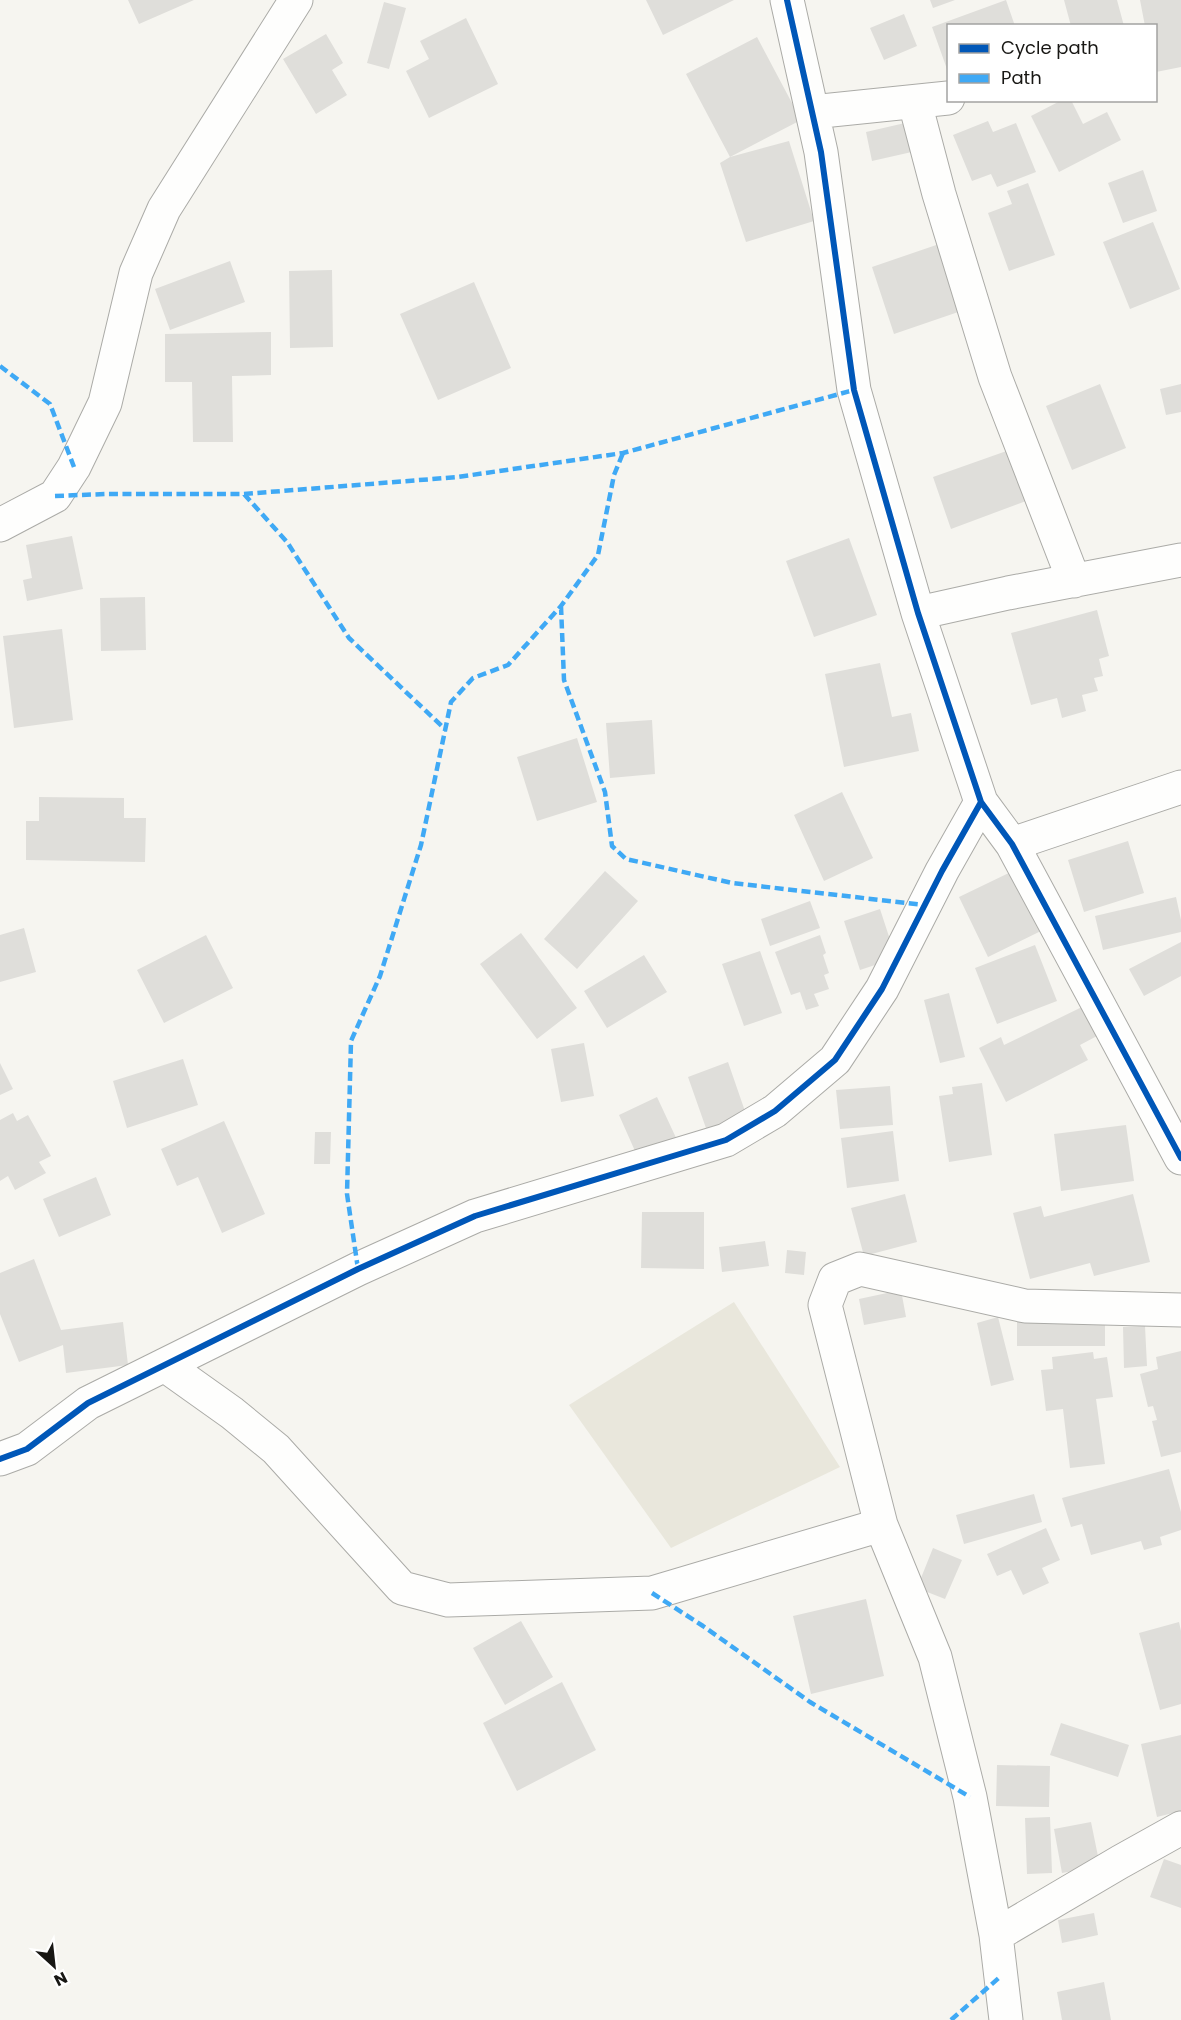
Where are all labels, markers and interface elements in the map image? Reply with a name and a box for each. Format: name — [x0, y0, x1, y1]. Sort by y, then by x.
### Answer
legend — [947, 24, 1157, 102]
text: Cycle path — [1001, 35, 1099, 60]
text: Path — [1001, 65, 1042, 90]
north arrow — [24, 1936, 84, 1996]
text: N — [50, 1966, 71, 1992]

